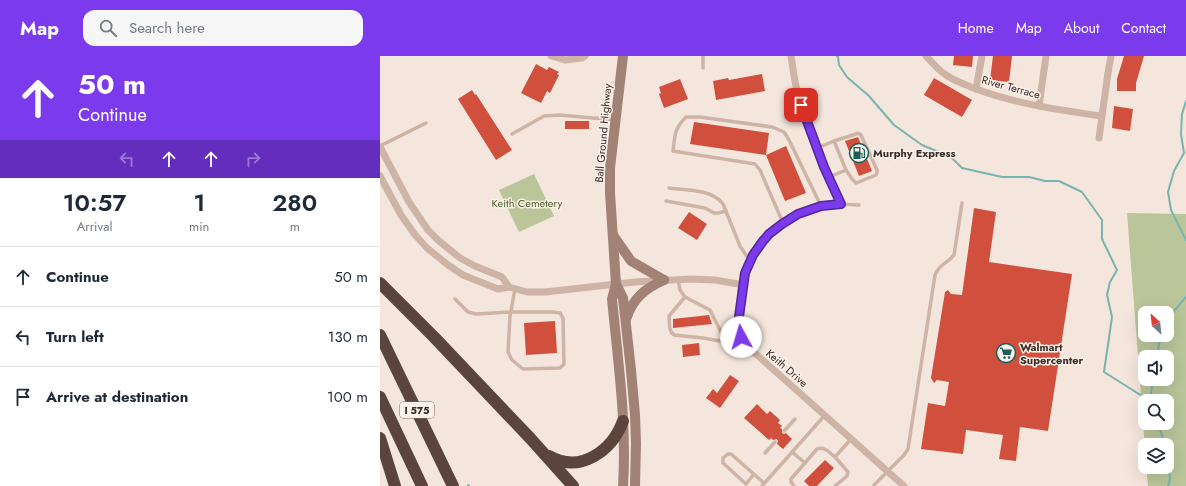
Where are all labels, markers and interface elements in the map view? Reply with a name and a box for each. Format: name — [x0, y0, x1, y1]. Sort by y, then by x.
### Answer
search box — [83, 10, 363, 46]
text: Map — [20, 15, 59, 42]
icon: search — [97, 17, 119, 39]
text: Search here — [129, 17, 205, 39]
text: Home — [958, 18, 994, 38]
text: Map — [1016, 18, 1042, 38]
text: About — [1064, 18, 1099, 38]
text: Contact — [1121, 18, 1166, 38]
text: 50 m — [78, 64, 146, 105]
icon: ahead — [12, 72, 64, 124]
street label: River Terrace — [980, 72, 1042, 103]
street label: Ball Ground Highway — [591, 83, 615, 183]
pin — [784, 88, 818, 122]
icon: arrive — [790, 94, 812, 116]
text: Continue — [78, 102, 147, 128]
fuel station icon: Murphy Express — [848, 142, 870, 164]
place label: Murphy Express — [873, 145, 956, 161]
icon: left — [116, 148, 138, 170]
icon: ahead — [158, 148, 180, 170]
icon: ahead — [200, 148, 222, 170]
icon: right — [242, 148, 264, 170]
text: 10:57 — [63, 185, 126, 220]
text: 1 — [193, 185, 205, 220]
text: 280 — [272, 185, 317, 220]
park label: Keith Cemetery — [492, 195, 563, 211]
text: Arrival — [77, 217, 112, 236]
text: min — [189, 217, 209, 236]
text: m — [290, 217, 300, 236]
icon: ahead — [12, 266, 34, 288]
text: Continue — [46, 266, 109, 288]
text: 50 m — [334, 266, 368, 288]
north arrow — [1138, 306, 1174, 342]
map controls — [1138, 306, 1174, 474]
position arrow — [720, 316, 762, 358]
icon: left — [12, 326, 34, 348]
text: Turn left — [46, 326, 104, 348]
text: 130 m — [328, 326, 368, 348]
place label: Walmart Supercenter — [1020, 339, 1084, 368]
supermarket icon: Walmart Supercenter — [995, 342, 1017, 364]
street label: Keith Drive — [763, 345, 812, 391]
button: sound — [1138, 350, 1174, 386]
icon: arrive — [12, 386, 34, 408]
text: Arrive at destination — [46, 386, 188, 408]
text: 100 m — [327, 386, 368, 408]
button: search — [1138, 394, 1174, 430]
road number: I 575 — [400, 402, 434, 418]
button: layers — [1138, 438, 1174, 474]

